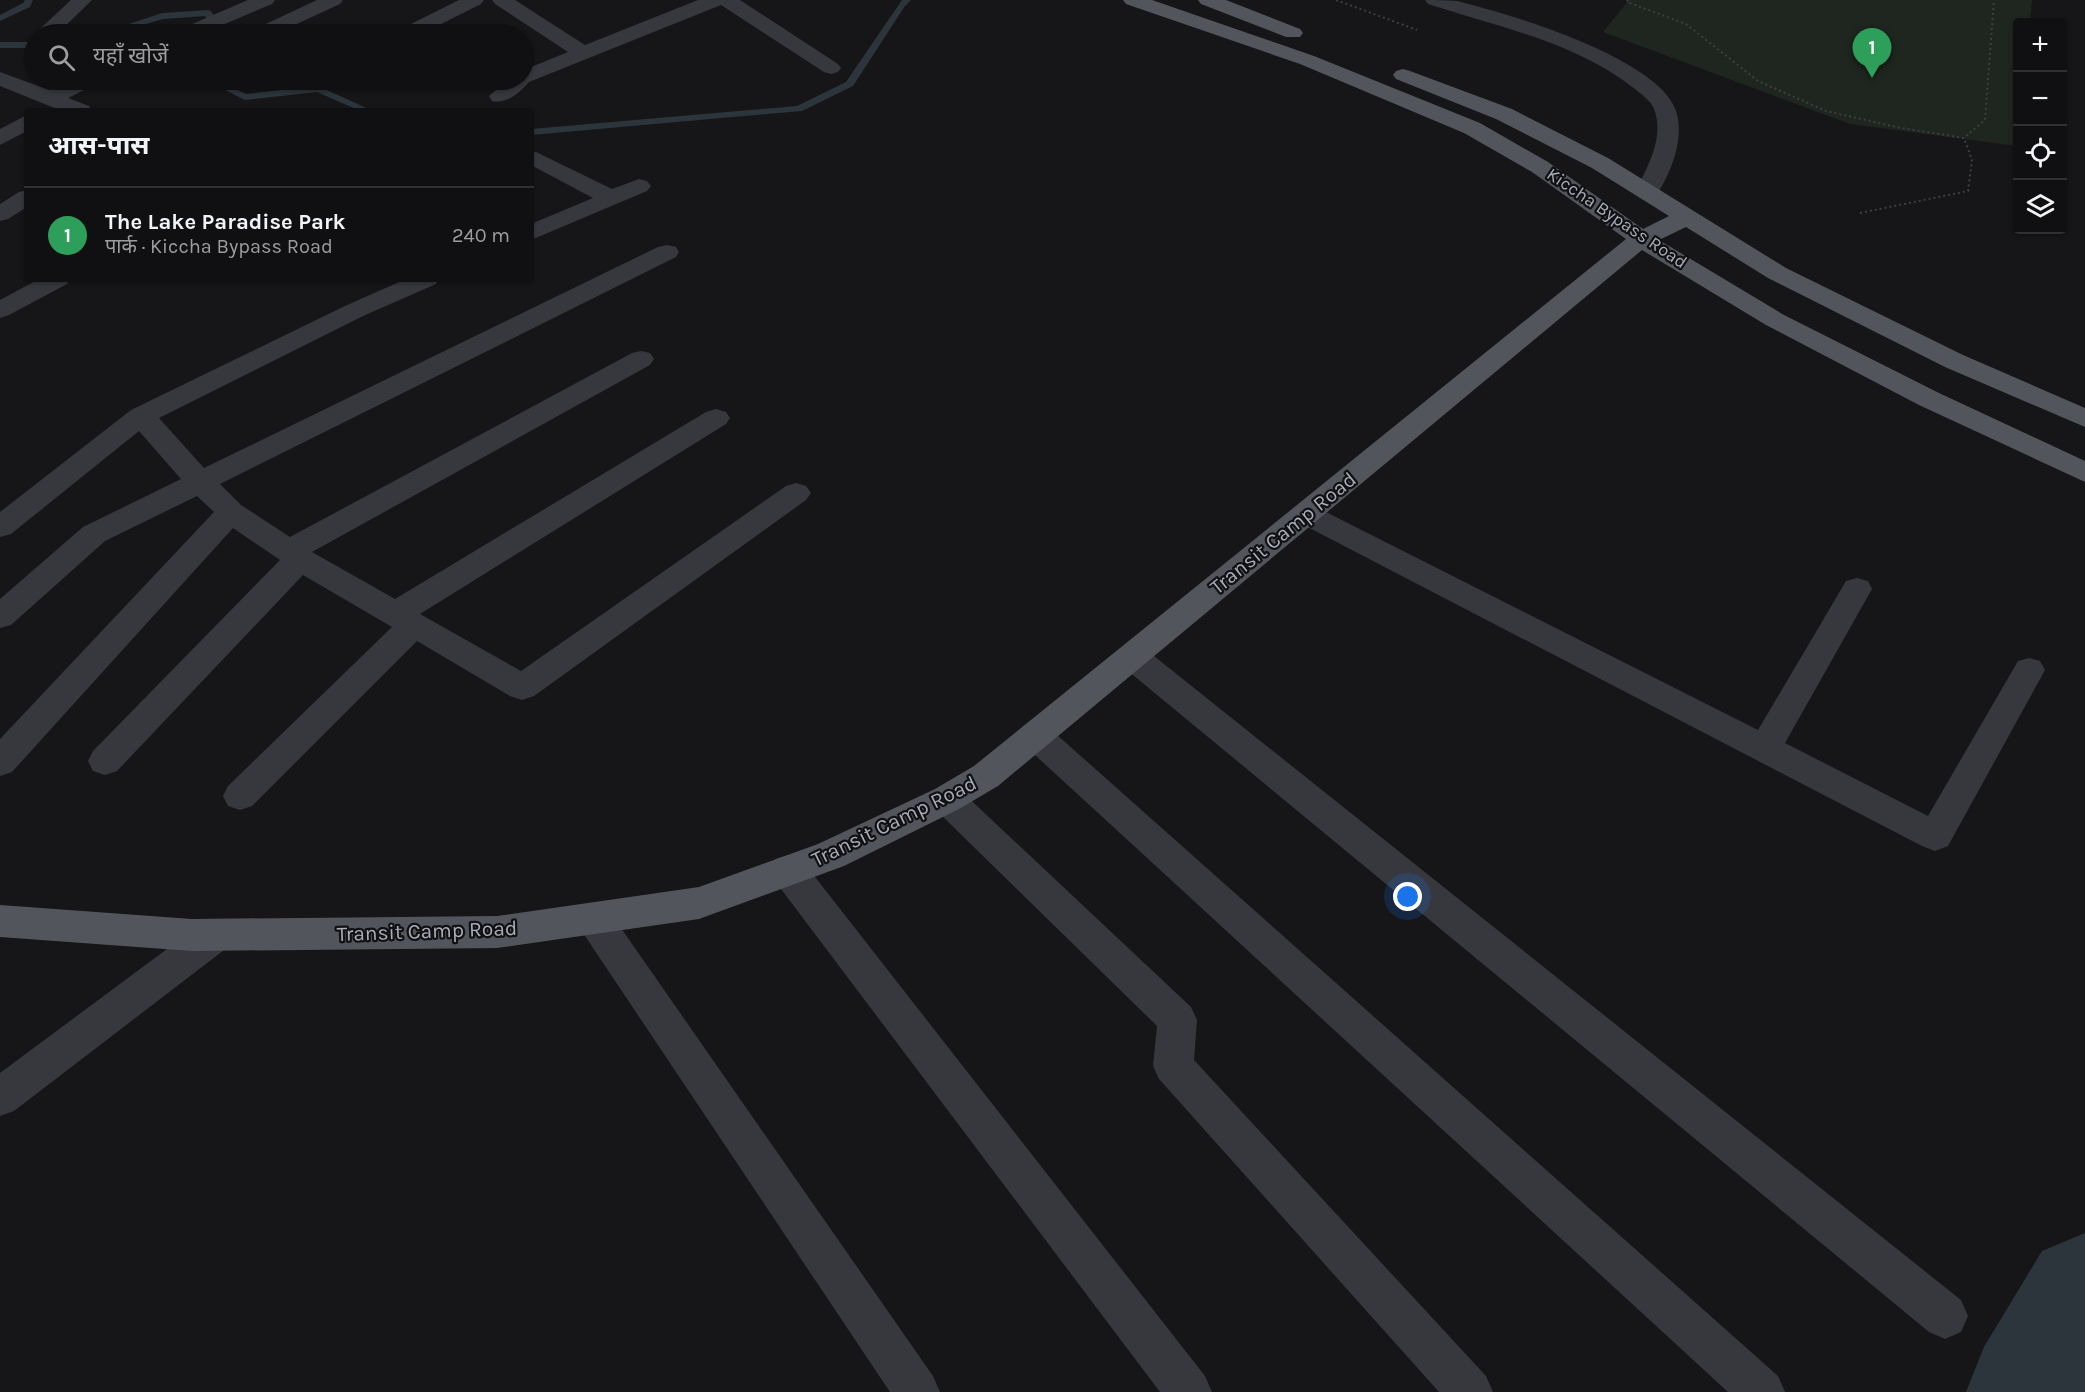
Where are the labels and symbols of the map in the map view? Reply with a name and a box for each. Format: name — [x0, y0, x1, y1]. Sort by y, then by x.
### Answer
pin: 1 — [1852, 28, 1892, 78]
street label: Kiccha Bypass Road — [1543, 163, 1691, 273]
street label: Transit Camp Road — [1205, 467, 1361, 599]
street label: Transit Camp Road — [808, 771, 980, 871]
your location — [1393, 882, 1422, 911]
street label: Transit Camp Road — [336, 916, 518, 946]

